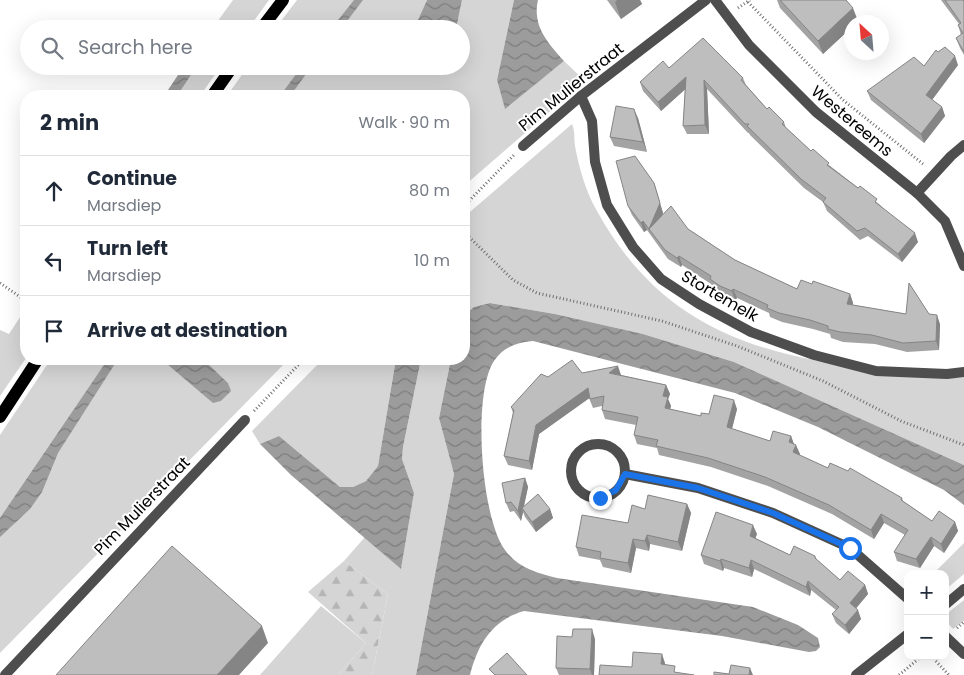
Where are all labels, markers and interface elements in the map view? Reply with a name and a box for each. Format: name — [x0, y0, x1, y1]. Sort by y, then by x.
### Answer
north arrow — [844, 15, 889, 60]
search box — [20, 20, 470, 75]
icon: search — [38, 34, 66, 62]
text: Search here — [78, 34, 192, 61]
street label: Pim Mulierstraat — [514, 37, 629, 137]
street label: Westereems — [806, 80, 898, 162]
text: 2 min — [40, 108, 99, 137]
text: Walk · 90 m — [359, 111, 450, 134]
text: Continue — [87, 165, 177, 192]
icon: ahead — [40, 177, 68, 205]
text: 80 m — [409, 179, 450, 202]
text: Marsdiep — [87, 194, 161, 217]
text: Turn left — [87, 235, 168, 262]
icon: left — [40, 247, 68, 275]
text: 10 m — [414, 249, 450, 272]
text: Marsdiep — [87, 264, 161, 287]
street label: Stortemelk — [677, 265, 764, 328]
icon: arrive — [40, 317, 68, 345]
text: Arrive at destination — [87, 317, 288, 344]
street label: Pim Mulierstraat — [89, 451, 195, 561]
route end — [589, 487, 612, 510]
route start — [839, 537, 862, 560]
map controls — [904, 570, 949, 660]
button: + — [904, 570, 949, 615]
button: − — [904, 615, 949, 660]

